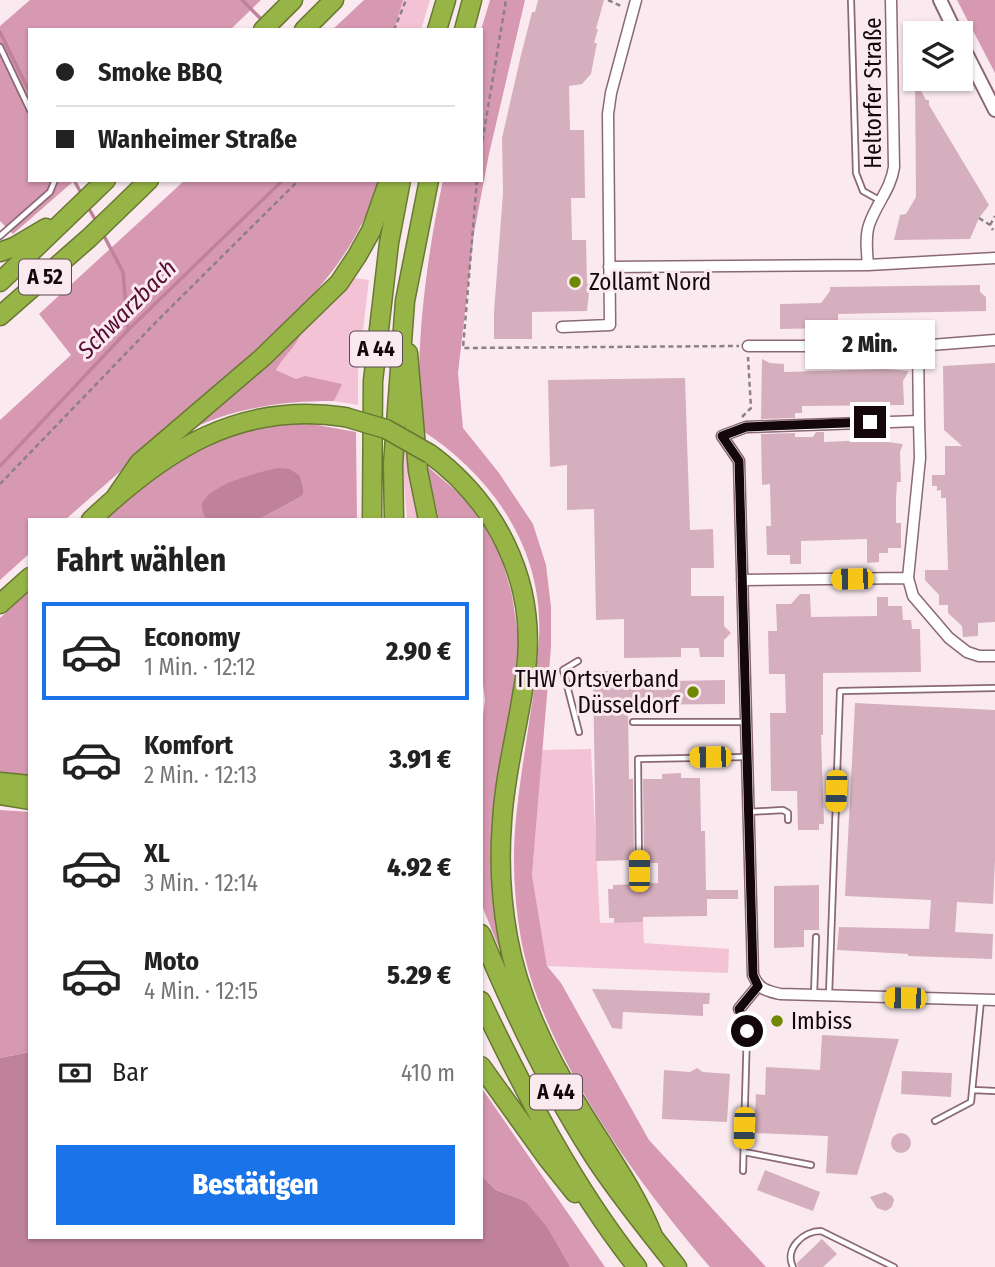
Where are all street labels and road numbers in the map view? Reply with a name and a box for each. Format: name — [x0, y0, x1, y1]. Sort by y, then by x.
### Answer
street label: Heltorfer Straße — [859, 17, 887, 169]
road number: A 52 — [19, 260, 71, 294]
road number: A 44 — [350, 332, 402, 366]
road number: A 44 — [530, 1074, 582, 1110]

